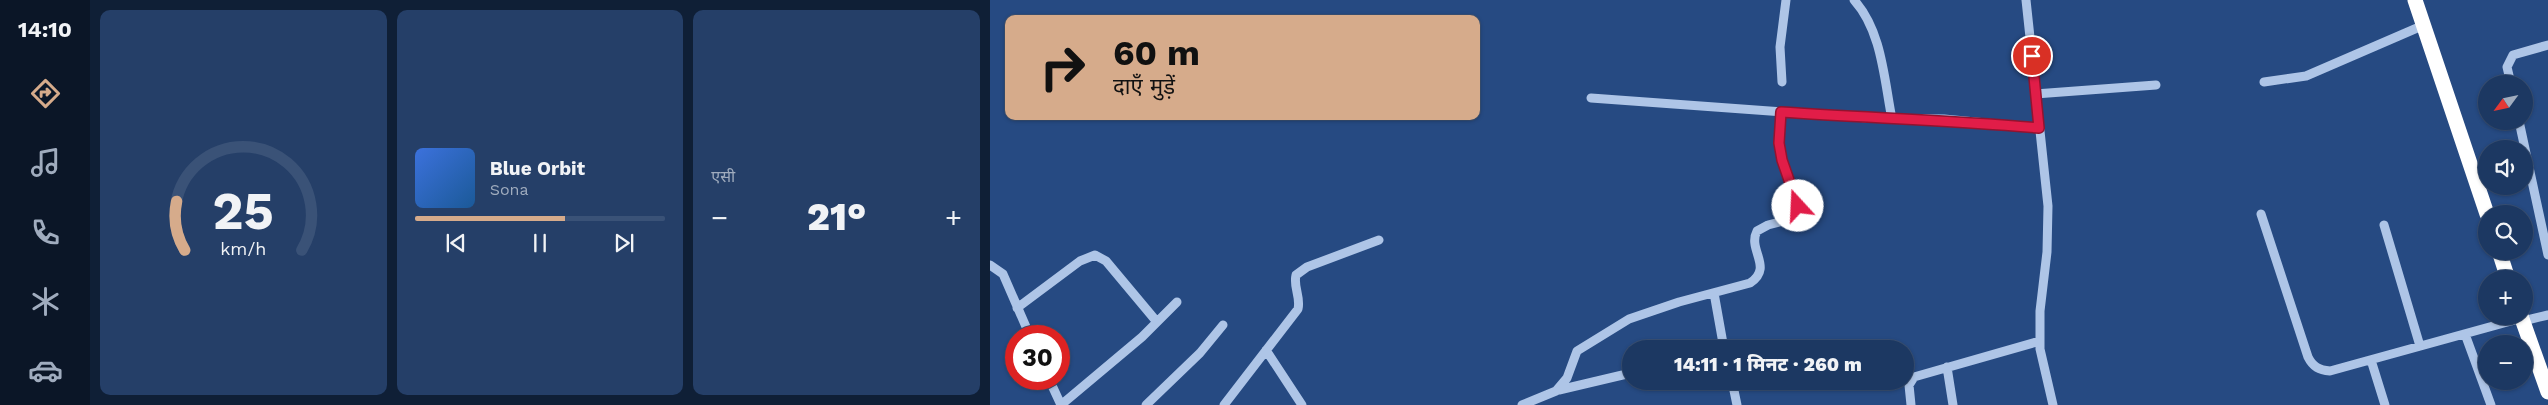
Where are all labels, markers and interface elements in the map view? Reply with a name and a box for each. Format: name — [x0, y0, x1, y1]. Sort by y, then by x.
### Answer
text: 14:10 — [18, 17, 72, 42]
text: 60 m — [1113, 32, 1200, 74]
icon: right — [1030, 35, 1095, 100]
pin — [2011, 35, 2053, 77]
icon: arrive — [2018, 42, 2046, 70]
text: दाएँ मुड़ें — [1113, 74, 1175, 99]
north arrow — [2478, 75, 2532, 130]
map controls — [2478, 75, 2533, 390]
icon: directions — [28, 76, 63, 111]
button: sound — [2478, 140, 2533, 195]
icon: music — [28, 145, 63, 180]
text: Blue Orbit — [490, 157, 585, 180]
text: एसी — [711, 167, 735, 186]
position arrow — [1771, 179, 1823, 231]
text: Sona — [490, 180, 528, 199]
text: 25 — [213, 181, 274, 242]
text: 21° — [807, 195, 866, 239]
text: − — [711, 201, 728, 234]
text: + — [945, 201, 962, 234]
button: search — [2478, 205, 2533, 260]
icon: phone — [28, 215, 63, 250]
icon: previous — [442, 229, 470, 257]
icon: pause — [526, 229, 554, 257]
icon: next — [610, 229, 638, 257]
text: km/h — [220, 238, 266, 259]
button: + — [2478, 270, 2533, 325]
icon: climate — [28, 284, 63, 319]
speed limit sign: 30 — [1005, 325, 1070, 390]
button: − — [2478, 335, 2533, 390]
icon: car — [28, 353, 63, 388]
text: 14:11 · 1 मिनट · 260 m — [1674, 353, 1862, 376]

